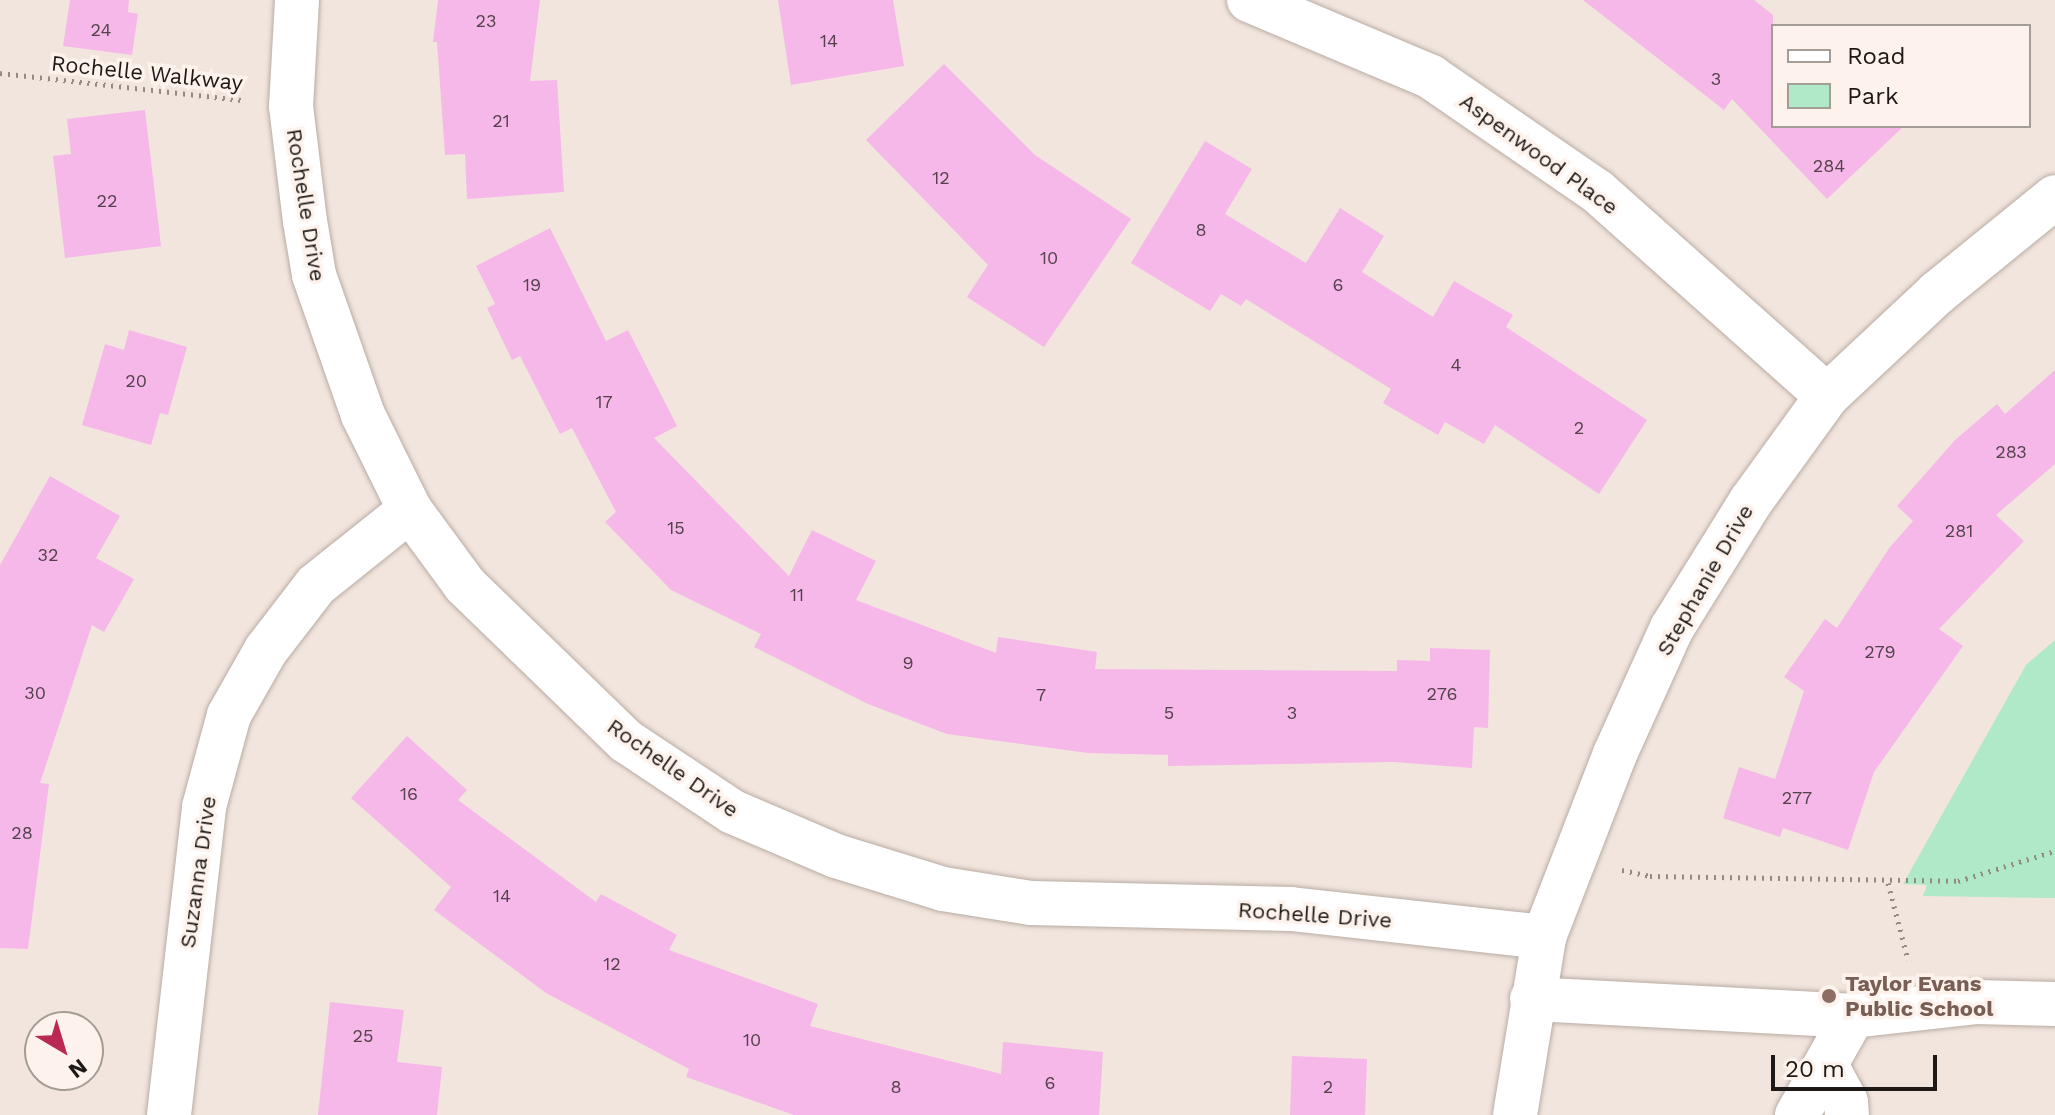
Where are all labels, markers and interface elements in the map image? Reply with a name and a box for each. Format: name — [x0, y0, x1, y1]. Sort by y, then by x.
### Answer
house number: 23 — [476, 10, 496, 32]
house number: 24 — [91, 19, 111, 41]
legend — [1771, 24, 2031, 128]
house number: 14 — [820, 30, 838, 52]
text: Road — [1847, 42, 1906, 70]
street label: Rochelle Walkway — [50, 50, 244, 96]
house number: 3 — [1711, 68, 1721, 90]
text: Park — [1847, 82, 1899, 110]
street label: Aspenwood Place — [1455, 88, 1623, 220]
house number: 21 — [492, 110, 510, 132]
street label: Rochelle Drive — [281, 127, 331, 283]
house number: 284 — [1813, 155, 1845, 177]
house number: 12 — [932, 167, 950, 189]
house number: 22 — [97, 190, 117, 212]
house number: 8 — [1195, 219, 1207, 241]
house number: 10 — [1040, 247, 1058, 269]
house number: 19 — [523, 274, 541, 296]
house number: 6 — [1333, 274, 1343, 296]
house number: 4 — [1451, 354, 1461, 376]
house number: 20 — [125, 370, 147, 392]
house number: 17 — [595, 391, 613, 413]
house number: 2 — [1574, 417, 1584, 439]
house number: 283 — [1995, 441, 2027, 463]
street label: Stephanie Drive — [1651, 500, 1759, 660]
house number: 15 — [667, 517, 685, 539]
house number: 281 — [1945, 520, 1973, 542]
house number: 32 — [38, 544, 58, 566]
house number: 11 — [790, 584, 804, 606]
house number: 279 — [1864, 641, 1896, 663]
house number: 9 — [902, 652, 914, 674]
house number: 30 — [24, 682, 46, 704]
house number: 276 — [1427, 683, 1457, 705]
house number: 7 — [1036, 684, 1046, 706]
house number: 5 — [1164, 702, 1174, 724]
house number: 3 — [1287, 702, 1297, 724]
street label: Rochelle Drive — [602, 713, 744, 823]
house number: 16 — [400, 783, 418, 805]
house number: 277 — [1782, 787, 1812, 809]
street label: Suzanna Drive — [174, 794, 222, 950]
house number: 28 — [11, 822, 33, 844]
house number: 14 — [493, 885, 511, 907]
street label: Rochelle Drive — [1237, 896, 1393, 934]
house number: 12 — [603, 953, 621, 975]
place label: Taylor Evans Public School — [1845, 970, 1993, 1022]
marker: Taylor Evans Public School — [1820, 987, 1838, 1005]
north arrow — [24, 1011, 104, 1091]
house number: 25 — [353, 1025, 373, 1047]
house number: 10 — [743, 1029, 761, 1051]
scale bar — [1775, 1039, 1941, 1089]
text: N — [64, 1054, 92, 1084]
text: 20 m — [1785, 1055, 1845, 1083]
house number: 6 — [1045, 1072, 1055, 1094]
house number: 8 — [890, 1076, 902, 1098]
house number: 2 — [1323, 1076, 1333, 1098]

